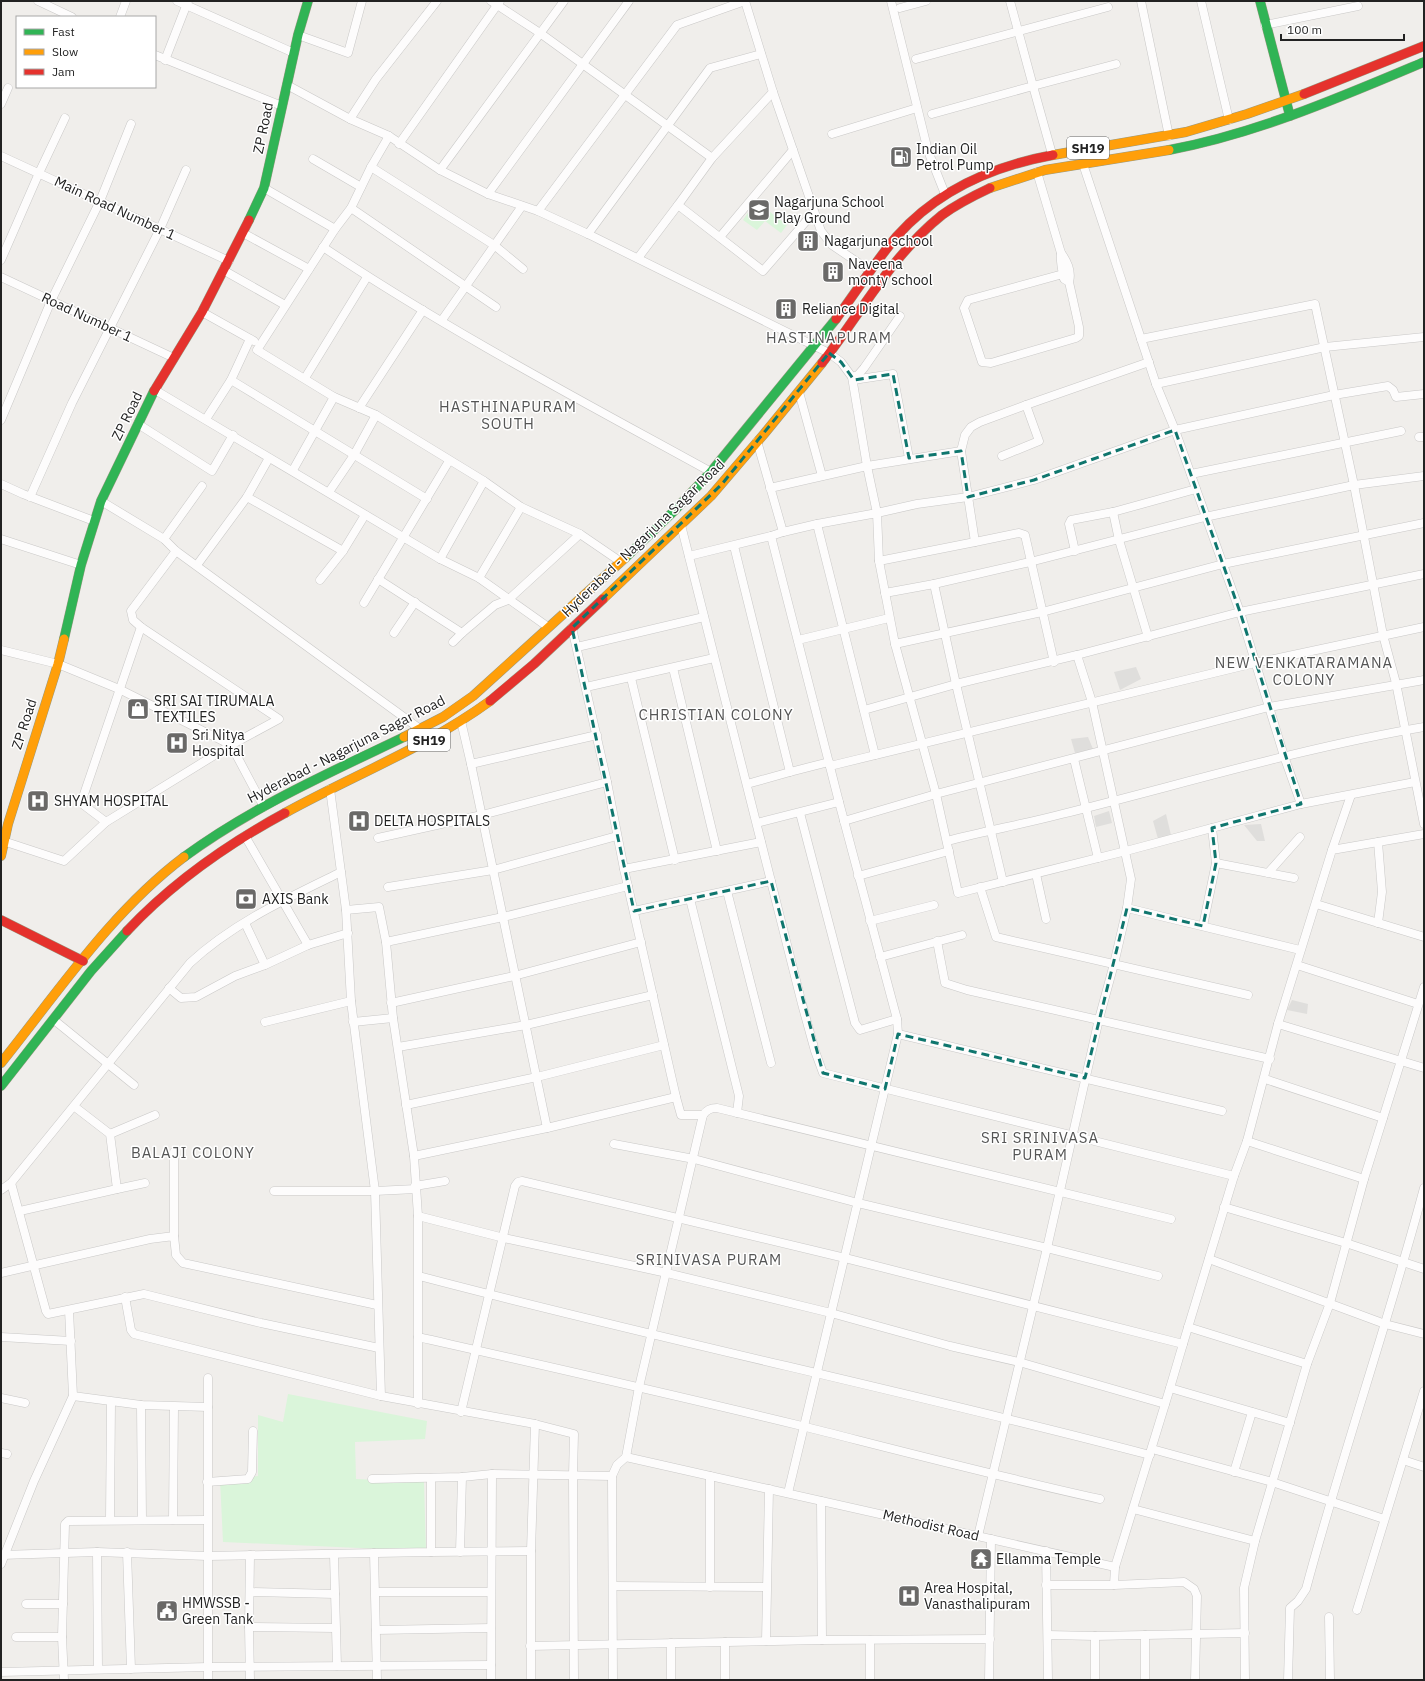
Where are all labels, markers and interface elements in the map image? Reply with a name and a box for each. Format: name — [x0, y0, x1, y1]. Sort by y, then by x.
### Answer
legend — [16, 16, 156, 88]
scale bar — [1281, 16, 1404, 42]
text: 100 m — [1287, 22, 1322, 37]
text: Fast — [52, 24, 75, 39]
text: Slow — [52, 44, 78, 59]
text: Jam — [52, 64, 75, 79]
street label: ZP Road — [249, 101, 277, 155]
road number: SH19 — [1067, 137, 1109, 159]
place label: Indian Oil Petrol Pump — [916, 140, 994, 174]
fuel station icon: Indian Oil Petrol Pump — [888, 144, 914, 170]
street label: Main Road Number 1 — [51, 172, 179, 244]
place label: Nagarjuna School Play Ground — [774, 193, 884, 227]
school or university icon: Nagarjuna School Play Ground — [746, 197, 772, 223]
building icon: Nagarjuna school — [795, 228, 821, 254]
place label: Nagarjuna school — [824, 232, 933, 250]
place label: Naveena monty school — [848, 255, 933, 289]
building icon: Naveena monty school — [820, 259, 846, 285]
street label: Road Number 1 — [39, 288, 135, 346]
building icon: Reliance Digital — [773, 296, 799, 322]
place label: Reliance Digital — [802, 300, 899, 318]
district label: HASTINAPURAM — [766, 328, 892, 347]
street label: ZP Road — [107, 389, 147, 443]
district label: HASTHINAPURAM SOUTH — [439, 397, 577, 433]
street label: Hyderabad - Nagarjuna Sagar Road — [558, 455, 728, 621]
district label: NEW VENKATARAMANA COLONY — [1215, 653, 1393, 689]
street label: Hyderabad - Nagarjuna Sagar Road — [244, 691, 448, 807]
place label: SRI SAI TIRUMALA TEXTILES — [154, 692, 274, 726]
street label: ZP Road — [7, 696, 41, 752]
shop icon: SRI SAI TIRUMALA TEXTILES — [125, 696, 151, 722]
district label: CHRISTIAN COLONY — [638, 705, 794, 724]
place label: Sri Nitya Hospital — [192, 726, 245, 760]
road number: SH19 — [408, 729, 450, 751]
hospital icon: Sri Nitya Hospital — [164, 730, 190, 756]
hospital icon: SHYAM HOSPITAL — [25, 788, 51, 814]
place label: SHYAM HOSPITAL — [54, 792, 168, 810]
hospital icon: DELTA HOSPITALS — [346, 808, 372, 834]
place label: DELTA HOSPITALS — [374, 812, 490, 830]
bank icon: AXIS Bank — [233, 886, 259, 912]
place label: AXIS Bank — [262, 890, 329, 908]
district label: SRI SRINIVASA PURAM — [981, 1128, 1099, 1164]
district label: BALAJI COLONY — [131, 1143, 255, 1162]
district label: SRINIVASA PURAM — [636, 1250, 782, 1269]
street label: Methodist Road — [881, 1505, 981, 1545]
temple icon: Ellamma Temple — [968, 1546, 994, 1572]
place label: Ellamma Temple — [996, 1550, 1101, 1568]
place label: Area Hospital, Vanasthalipuram — [924, 1579, 1030, 1613]
hospital icon: Area Hospital, Vanasthalipuram — [896, 1583, 922, 1609]
place label: HMWSSB - Green Tank — [182, 1594, 254, 1628]
public building icon: HMWSSB - Green Tank — [154, 1598, 180, 1624]

